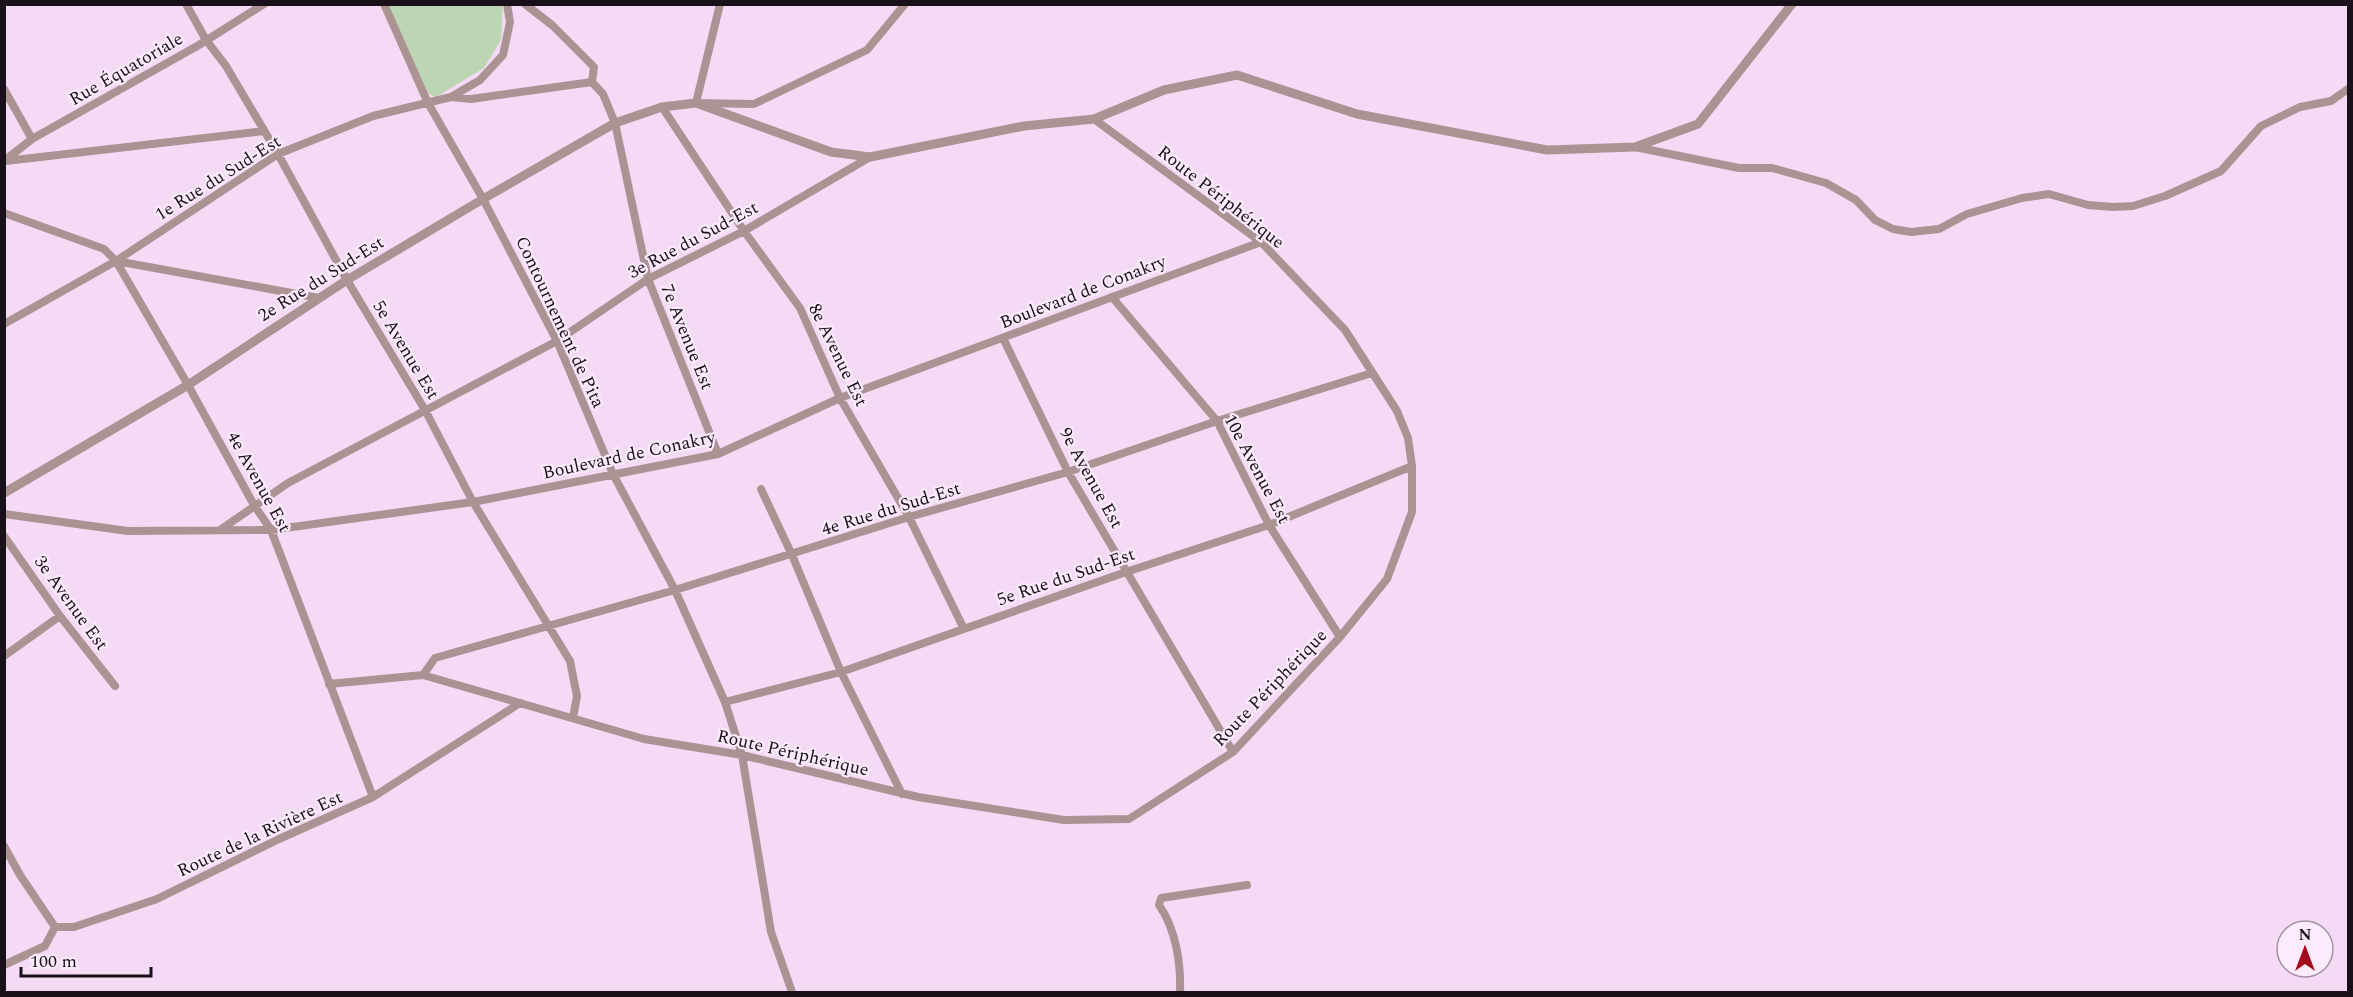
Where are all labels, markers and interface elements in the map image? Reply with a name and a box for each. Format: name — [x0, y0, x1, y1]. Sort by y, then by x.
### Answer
street label: Rue Équatoriale — [64, 25, 188, 113]
street label: 1e Rue du Sud-Est — [150, 128, 286, 228]
street label: Route Périphérique — [1152, 139, 1290, 255]
street label: 3e Rue du Sud-Est — [623, 194, 763, 286]
street label: 2e Rue du Sud-Est — [253, 229, 389, 329]
street label: Contournement de Pita — [508, 232, 612, 413]
street label: Boulevard de Conakry — [996, 247, 1171, 336]
street label: 7e Avenue Est — [654, 280, 720, 394]
street label: 5e Avenue Est — [366, 295, 446, 405]
street label: 8e Avenue Est — [801, 299, 875, 411]
street label: 10e Avenue Est — [1217, 409, 1297, 529]
street label: Boulevard de Conakry — [540, 423, 719, 487]
street label: 9e Avenue Est — [1052, 423, 1130, 533]
street label: 4e Avenue Est — [220, 427, 298, 537]
street label: 4e Rue du Sud-Est — [818, 475, 964, 543]
street label: 5e Rue du Sud-Est — [993, 541, 1139, 613]
street label: 3e Avenue Est — [27, 550, 115, 656]
street label: Route Périphérique — [1206, 623, 1334, 753]
street label: Route Périphérique — [714, 722, 872, 784]
street label: Route de la Rivière Est — [173, 784, 347, 884]
north arrow — [2275, 919, 2335, 979]
text: N — [2298, 923, 2312, 947]
scale bar — [21, 940, 152, 978]
text: 100 m — [30, 948, 77, 975]

